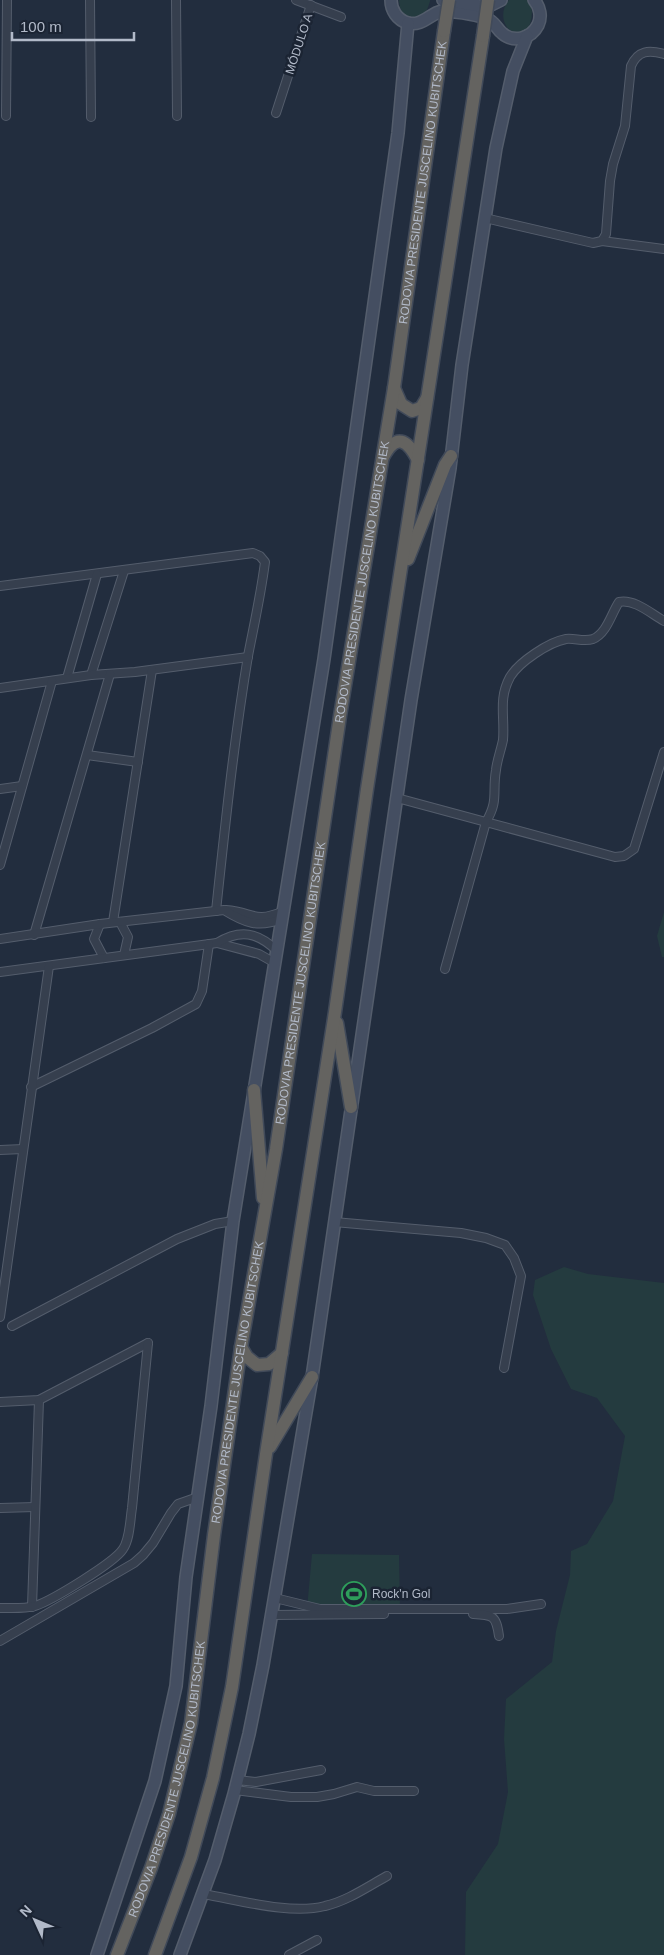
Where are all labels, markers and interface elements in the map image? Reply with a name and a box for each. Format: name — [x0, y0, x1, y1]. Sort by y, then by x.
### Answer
scale bar — [12, 10, 135, 42]
street label: MÓDULO A — [282, 11, 315, 76]
text: 100 m — [20, 18, 62, 35]
street label: RODOVIA PRESIDENTE JUSCELINO KUBITSCHEK — [396, 40, 450, 325]
street label: RODOVIA PRESIDENTE JUSCELINO KUBITSCHEK — [332, 440, 392, 724]
street label: RODOVIA PRESIDENTE JUSCELINO KUBITSCHEK — [273, 841, 328, 1126]
street label: RODOVIA PRESIDENTE JUSCELINO KUBITSCHEK — [209, 1240, 267, 1524]
sports icon: Rock'n Gol — [341, 1581, 367, 1607]
place label: Rock'n Gol — [372, 1587, 430, 1601]
street label: RODOVIA PRESIDENTE JUSCELINO KUBITSCHEK — [125, 1640, 208, 1919]
north arrow — [10, 1895, 60, 1945]
text: N — [16, 1902, 35, 1920]

